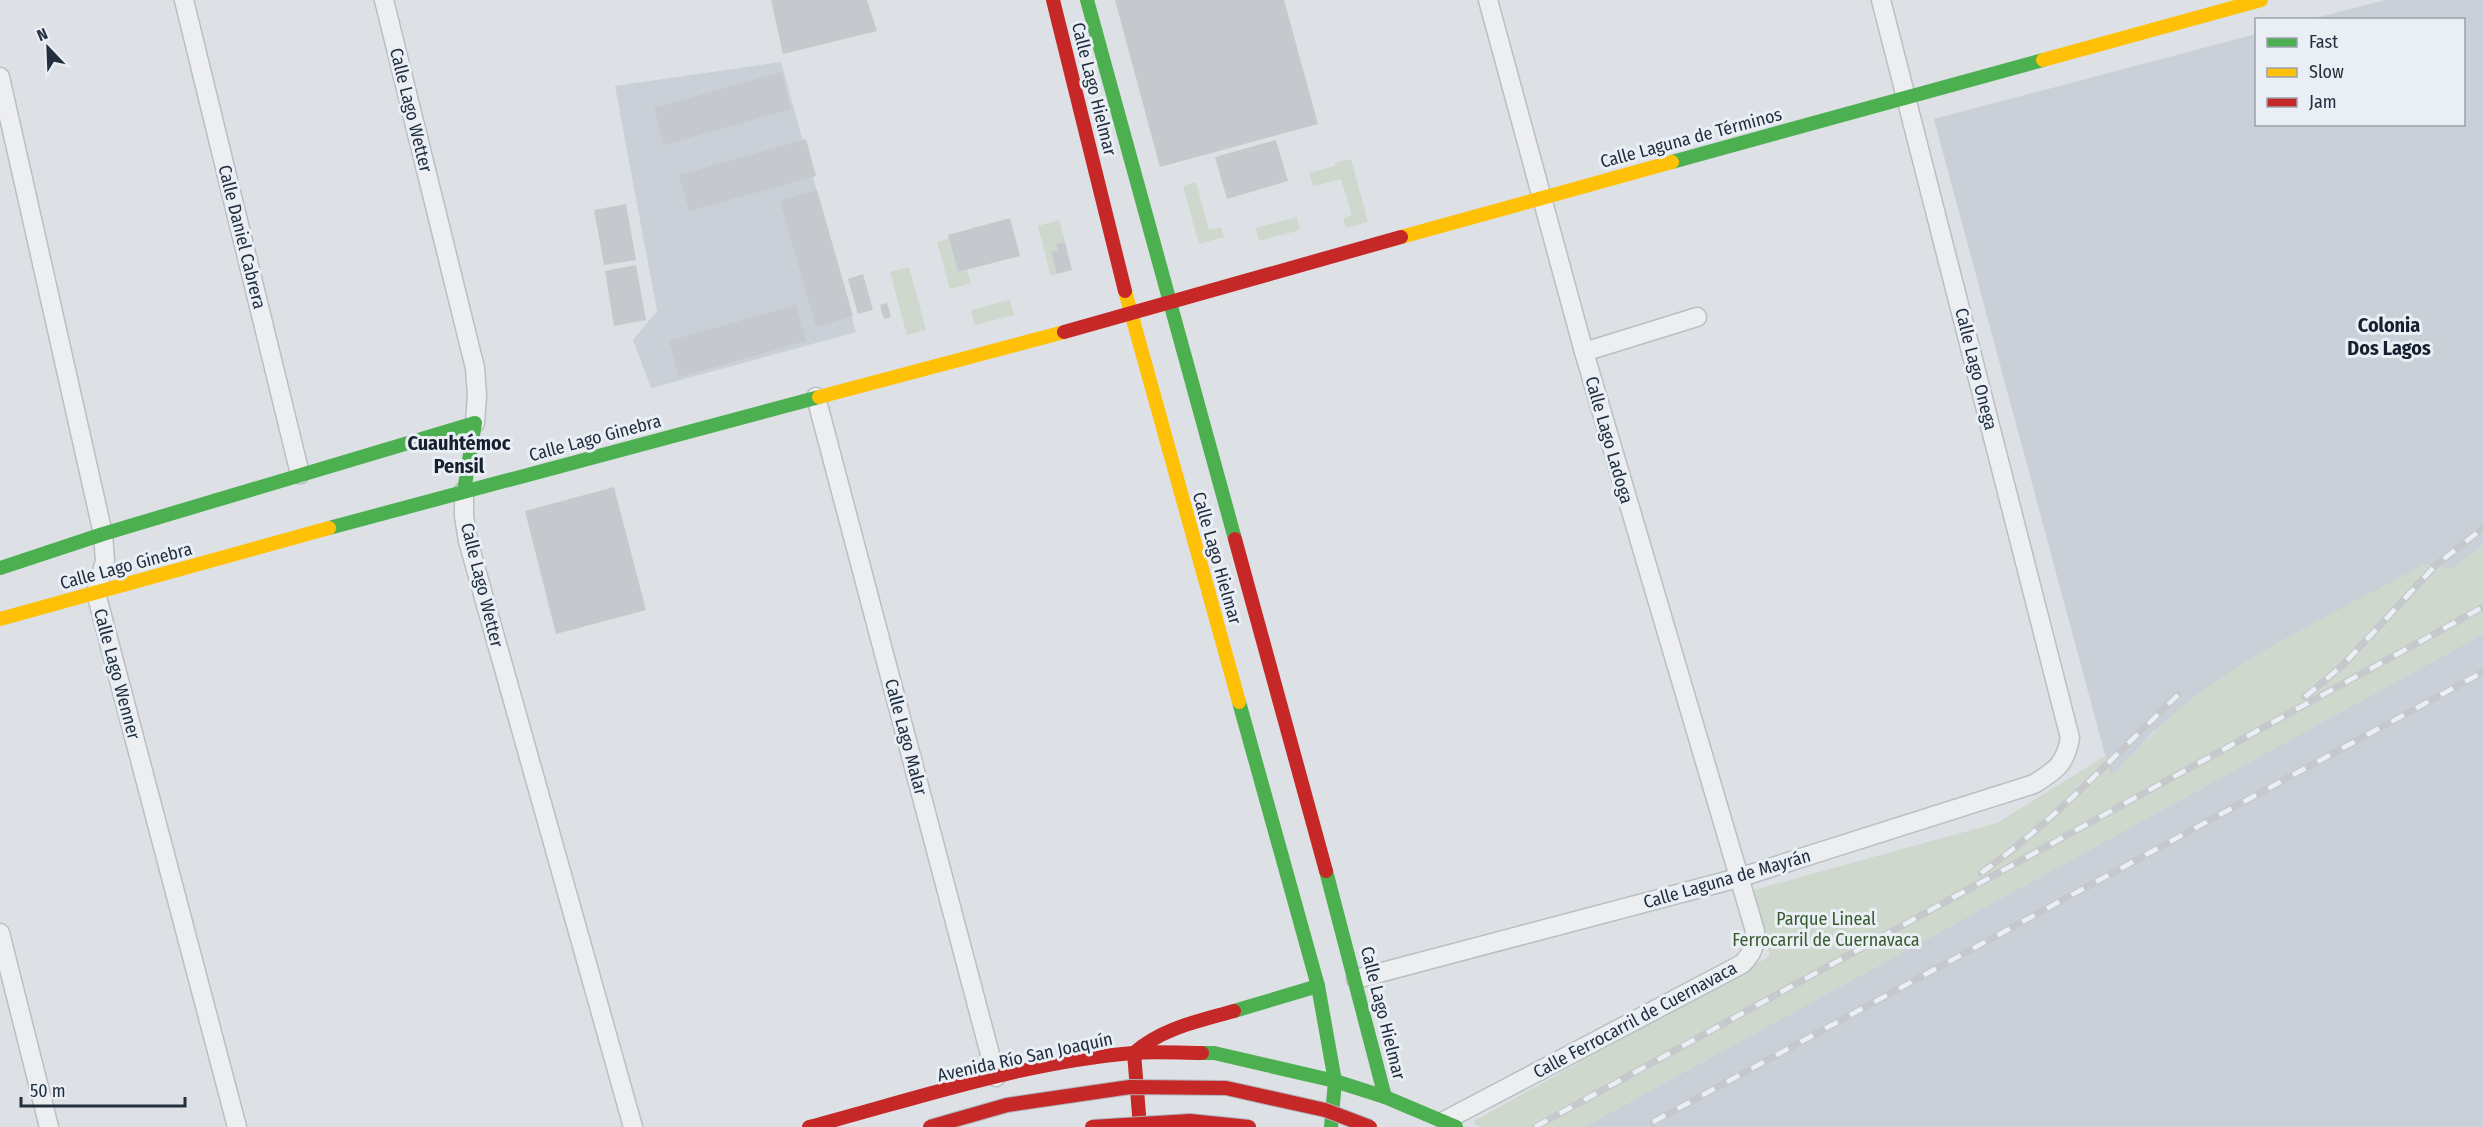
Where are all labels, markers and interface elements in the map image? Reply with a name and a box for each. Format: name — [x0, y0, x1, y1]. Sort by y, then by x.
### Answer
north arrow — [18, 18, 78, 78]
legend — [2255, 18, 2465, 126]
street label: Calle Lago Hielmar — [1067, 20, 1121, 159]
text: N — [34, 24, 50, 45]
text: Fast — [2309, 31, 2338, 53]
street label: Calle Lago Wetter — [385, 46, 437, 175]
text: Slow — [2309, 61, 2344, 83]
text: Jam — [2309, 91, 2337, 113]
street label: Calle Laguna de Términos — [1598, 103, 1785, 173]
street label: Calle Daniel Cabrera — [213, 163, 271, 311]
street label: Calle Lago Onega — [1950, 306, 2002, 433]
district label: Colonia Dos Lagos — [2347, 313, 2431, 360]
street label: Calle Lago Ladoga — [1580, 374, 1638, 506]
street label: Calle Lago Ginebra — [527, 410, 664, 466]
district label: Cuauhtémoc Pensil — [408, 431, 511, 478]
street label: Calle Lago Hielmar — [1188, 489, 1247, 627]
street label: Calle Lago Wetter — [456, 521, 508, 650]
street label: Calle Lago Ginebra — [58, 538, 195, 594]
street label: Calle Lago Wenner — [89, 606, 145, 743]
street label: Calle Lago Malar — [880, 676, 932, 798]
street label: Calle Laguna de Mayrán — [1641, 845, 1813, 913]
park label: Parque Lineal Ferrocarril de Cuernavaca — [1732, 908, 1920, 951]
street label: Calle Lago Hielmar — [1356, 944, 1410, 1083]
street label: Calle Ferrocarril de Cuernavaca — [1529, 957, 1741, 1083]
street label: Avenida Río San Joaquín — [935, 1028, 1115, 1086]
scale bar — [21, 1070, 184, 1108]
text: 50 m — [30, 1080, 66, 1102]

